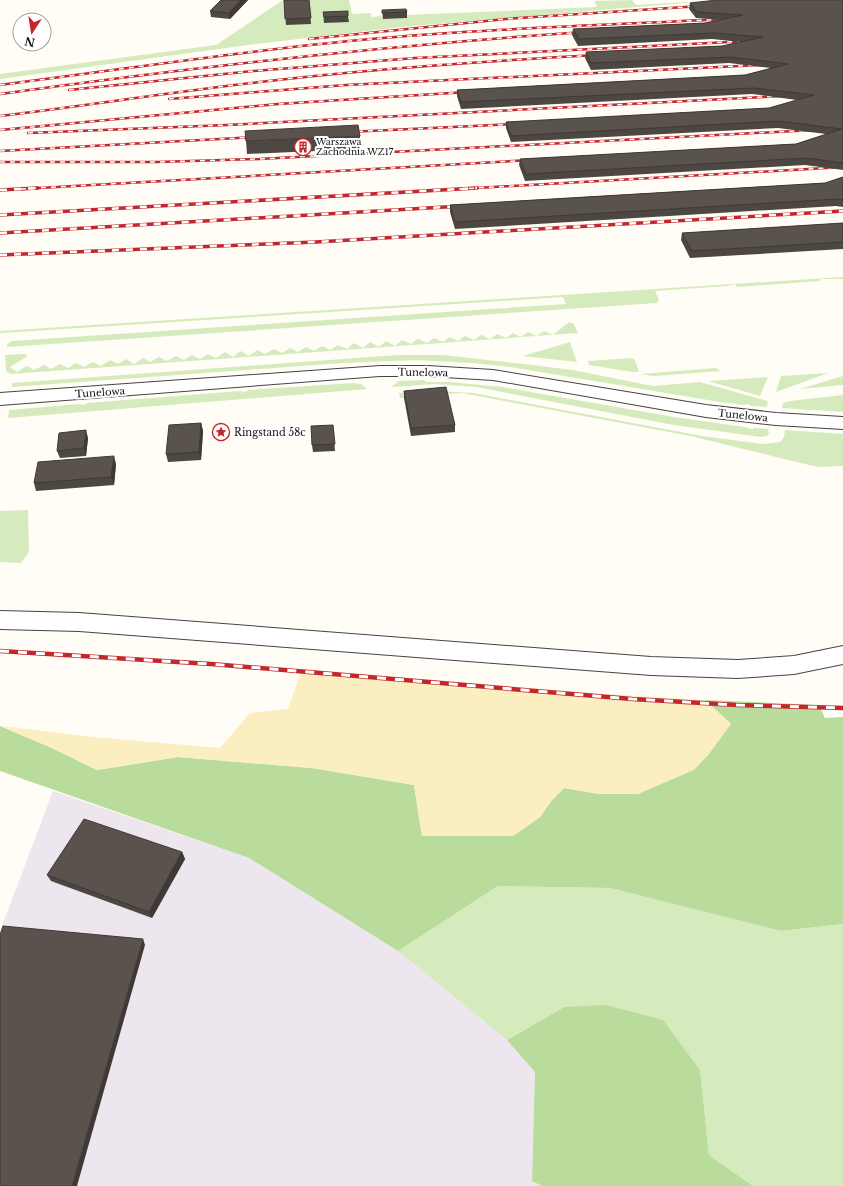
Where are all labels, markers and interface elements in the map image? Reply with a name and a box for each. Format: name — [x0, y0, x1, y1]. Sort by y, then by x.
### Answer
north arrow — [12, 12, 52, 52]
text: N — [23, 34, 36, 50]
place label: Warszawa Zachodnia WZ17 — [315, 136, 394, 157]
building icon: Warszawa Zachodnia WZ17 — [293, 137, 313, 157]
street label: Tunelowa — [398, 366, 449, 379]
street label: Tunelowa — [74, 384, 126, 401]
street label: Tunelowa — [717, 406, 769, 425]
place icon: Ringstand 58c — [211, 422, 231, 442]
place label: Ringstand 58c — [234, 426, 306, 439]

